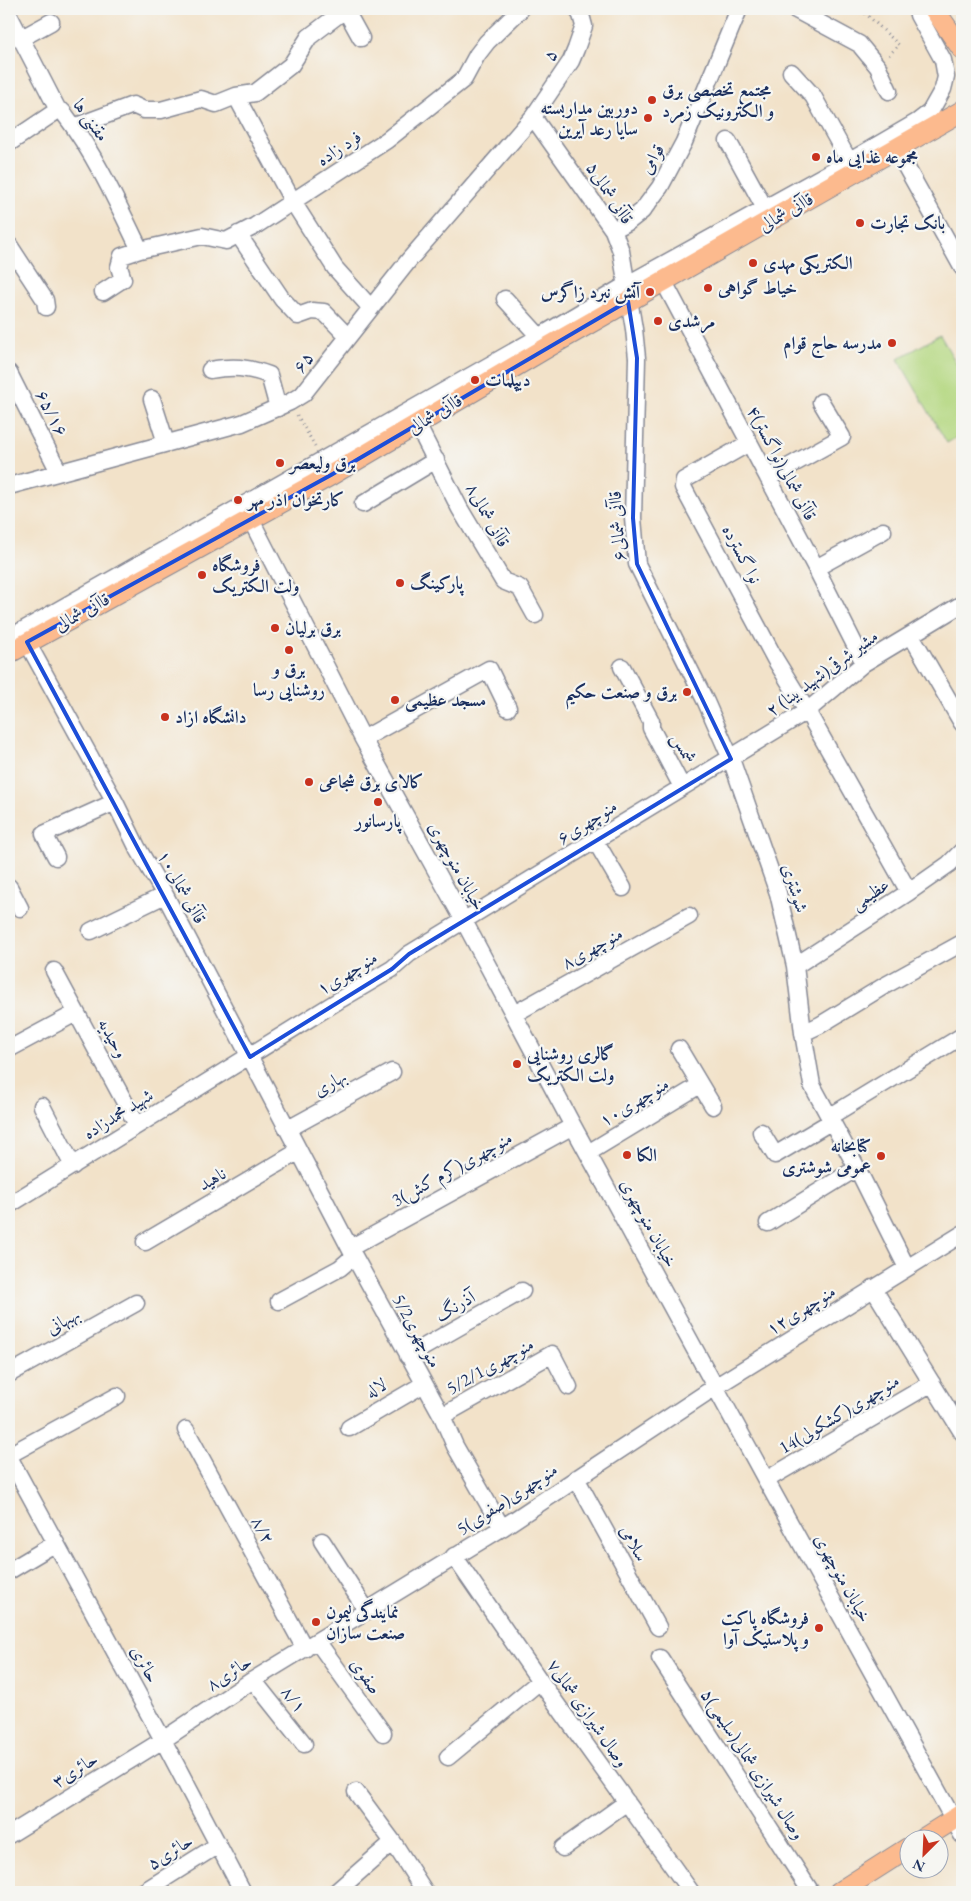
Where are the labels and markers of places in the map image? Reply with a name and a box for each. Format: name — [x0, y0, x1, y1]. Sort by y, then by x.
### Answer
place label: مجتمع تخصصی برق و الکترونیک زمرد — [662, 78, 774, 124]
marker: مجتمع تخصصی برق و الکترونیک زمرد — [646, 94, 658, 106]
place label: دوربین مداربسته سایا رعد آیرین — [541, 96, 638, 140]
marker: دوربین مداربسته سایا رعد آیرین — [642, 112, 654, 124]
place label: مجموعه غذایی ماه — [826, 145, 918, 169]
marker: مجموعه غذایی ماه — [810, 151, 822, 163]
place label: بانک تجارت — [870, 211, 945, 234]
marker: بانک تجارت — [854, 217, 866, 229]
place label: الکتریکی مهدی — [763, 251, 853, 275]
marker: الکتریکی مهدی — [747, 257, 759, 269]
place label: خیاط گواهی — [717, 276, 797, 299]
place label: آتش نبرد زاگرس — [541, 280, 642, 304]
marker: خیاط گواهی — [702, 282, 714, 294]
marker: آتش نبرد زاگرس — [644, 286, 656, 298]
place label: مرشدی — [668, 309, 715, 334]
marker: مرشدی — [652, 315, 664, 327]
place label: مدرسه حاج قوام — [783, 331, 882, 359]
marker: مدرسه حاج قوام — [886, 337, 898, 349]
place label: دیپلمات — [485, 368, 531, 392]
marker: دیپلمات — [469, 374, 481, 386]
place label: برق ولیعصر — [288, 451, 356, 475]
marker: برق ولیعصر — [274, 457, 286, 469]
place label: کارتخوان اذر مهر — [246, 488, 344, 512]
marker: کارتخوان اذر مهر — [232, 494, 244, 506]
place label: فروشگاه ولت الکتریک — [212, 553, 299, 597]
marker: فروشگاه ولت الکتریک — [196, 569, 208, 581]
place label: پارکینگ — [410, 571, 465, 596]
marker: پارکینگ — [394, 577, 406, 589]
place label: برق برلیان — [285, 616, 342, 639]
marker: برق برلیان — [269, 622, 281, 634]
marker: برق و روشنایی رسا — [283, 644, 295, 656]
place label: برق و روشنایی رسا — [253, 657, 325, 702]
place label: برق و صنعت حکیم — [565, 680, 678, 710]
marker: برق و صنعت حکیم — [681, 686, 693, 698]
place label: مسجد عظیمی — [405, 688, 486, 712]
marker: مسجد عظیمی — [389, 694, 401, 706]
place label: دانشگاه ازاد — [175, 705, 247, 728]
marker: دانشگاه ازاد — [159, 711, 171, 723]
place label: کالای برق شجاعی — [318, 770, 424, 793]
marker: کالای برق شجاعی — [303, 776, 315, 788]
marker: پارسانور — [372, 796, 384, 808]
place label: پارسانور — [353, 809, 403, 834]
place label: گالری روشنایی ولت الکتریک — [526, 1042, 614, 1086]
marker: گالری روشنایی ولت الکتریک — [511, 1058, 523, 1070]
place label: کتابخانه عمومی شوشتری — [782, 1134, 871, 1178]
place label: الکا — [637, 1143, 657, 1166]
marker: الکا — [621, 1149, 633, 1161]
marker: کتابخانه عمومی شوشتری — [875, 1150, 887, 1162]
place label: نمایندگی لیمون صنعت سازان — [326, 1598, 405, 1644]
place label: فروشگاه پاکت و پلاستیک آوا — [721, 1606, 809, 1652]
marker: نمایندگی لیمون صنعت سازان — [310, 1616, 322, 1628]
marker: فروشگاه پاکت و پلاستیک آوا — [813, 1622, 825, 1634]

